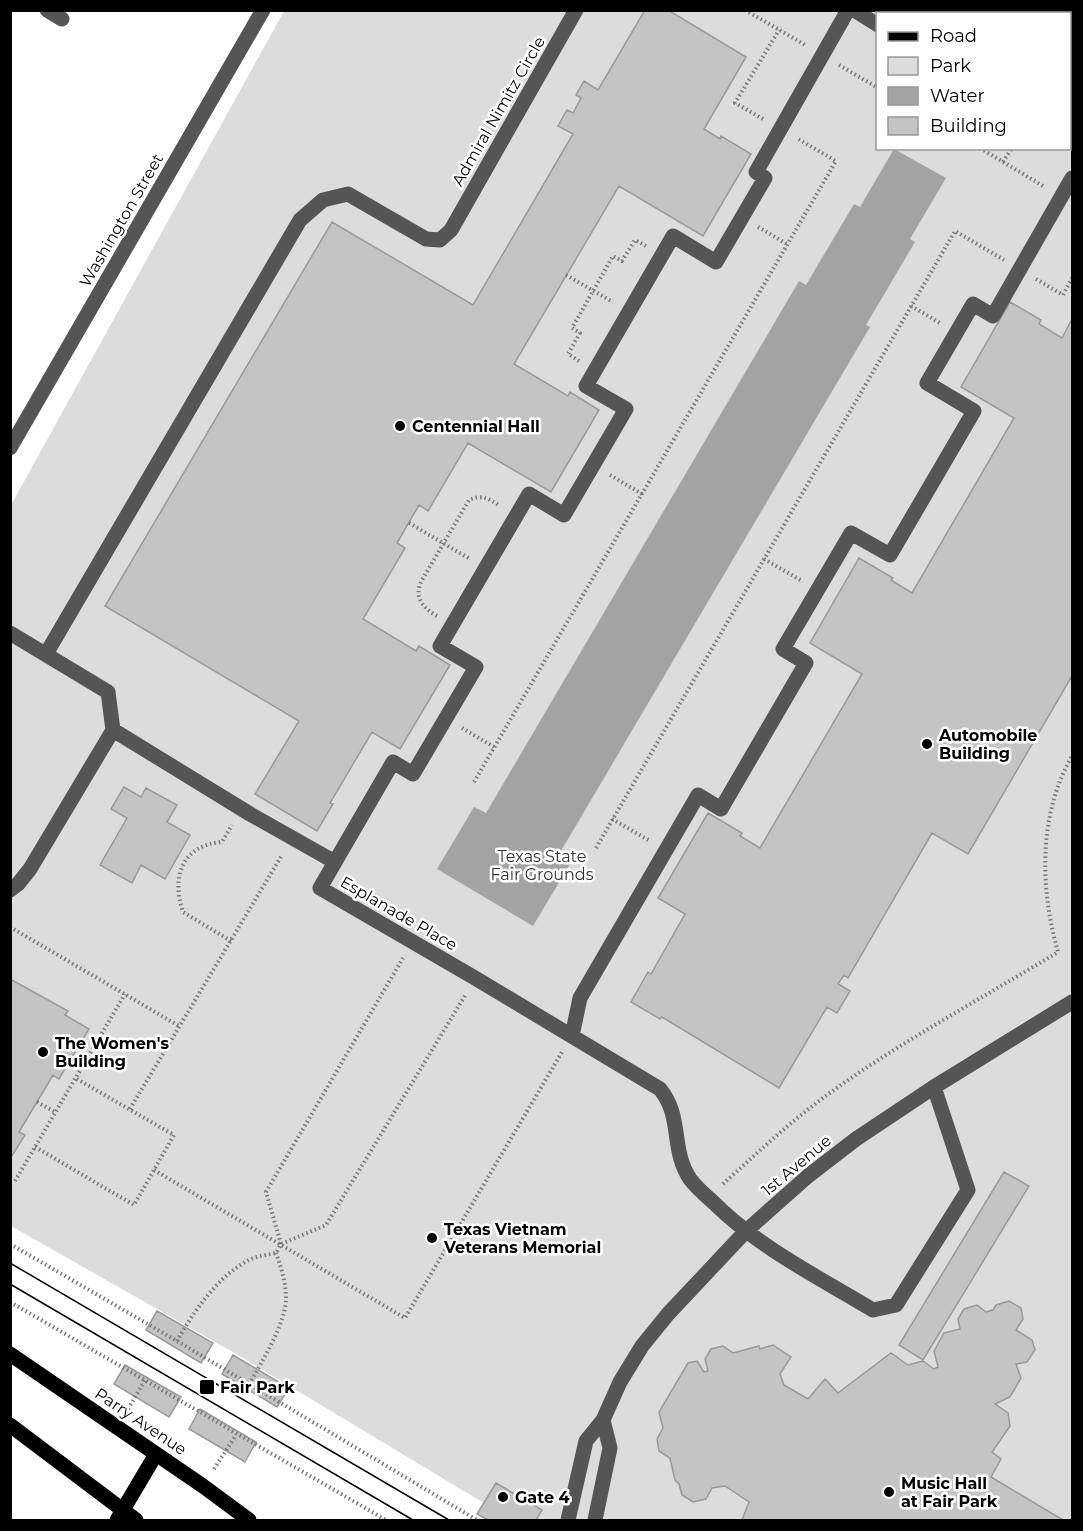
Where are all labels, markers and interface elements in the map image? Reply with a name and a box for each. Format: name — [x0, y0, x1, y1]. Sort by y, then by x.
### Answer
legend — [876, 12, 1071, 150]
text: Road — [930, 25, 977, 47]
street label: Admiral Nimitz Circle — [448, 33, 549, 189]
text: Park — [930, 55, 971, 77]
text: Water — [930, 85, 985, 107]
text: Building — [930, 115, 1007, 137]
street label: Washington Street — [76, 150, 168, 290]
place label: Centennial Hall — [412, 417, 540, 436]
marker: Centennial Hall — [393, 419, 407, 433]
place label: Automobile Building — [938, 726, 1037, 763]
marker: Automobile Building — [920, 737, 934, 751]
park label: Texas State Fair Grounds — [491, 847, 594, 884]
street label: Esplanade Place — [337, 872, 461, 955]
place label: The Women's Building — [55, 1034, 170, 1071]
marker: The Women's Building — [36, 1045, 50, 1059]
street label: 1st Avenue — [758, 1131, 835, 1200]
place label: Texas Vietnam Veterans Memorial — [443, 1220, 601, 1257]
marker: Texas Vietnam Veterans Memorial — [425, 1231, 439, 1245]
marker: Fair Park — [198, 1378, 216, 1396]
place label: Fair Park — [220, 1378, 295, 1397]
street label: Parry Avenue — [91, 1384, 190, 1459]
place label: Music Hall at Fair Park — [901, 1474, 998, 1511]
marker: Music Hall at Fair Park — [882, 1485, 896, 1499]
place label: Gate 4 — [515, 1488, 570, 1507]
marker: Gate 4 — [496, 1490, 510, 1504]

